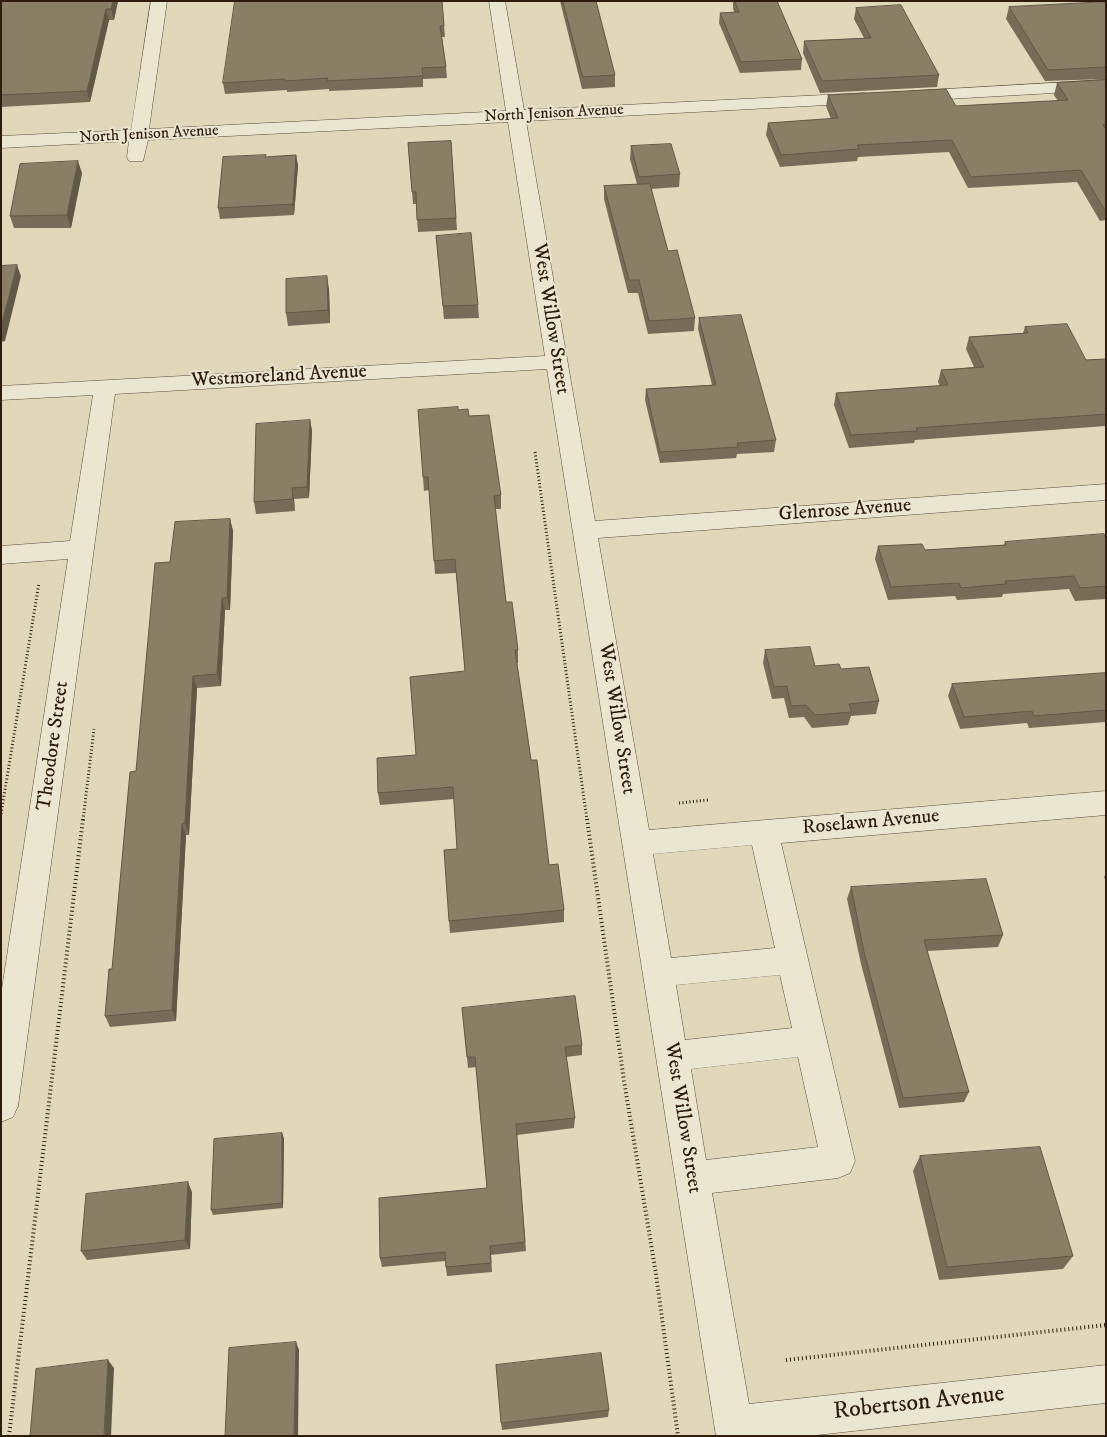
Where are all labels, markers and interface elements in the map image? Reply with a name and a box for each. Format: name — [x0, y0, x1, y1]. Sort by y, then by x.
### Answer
street label: North Jenison Avenue — [484, 101, 624, 127]
street label: North Jenison Avenue — [79, 122, 219, 148]
street label: West Willow Street — [526, 242, 574, 396]
street label: Westmoreland Avenue — [191, 360, 367, 394]
street label: Glenrose Avenue — [778, 494, 912, 528]
street label: West Willow Street — [592, 642, 640, 796]
street label: Theodore Street — [33, 680, 75, 812]
street label: Roselawn Avenue — [801, 805, 941, 841]
street label: West Willow Street — [658, 1041, 706, 1195]
street label: Robertson Avenue — [832, 1381, 1006, 1427]

